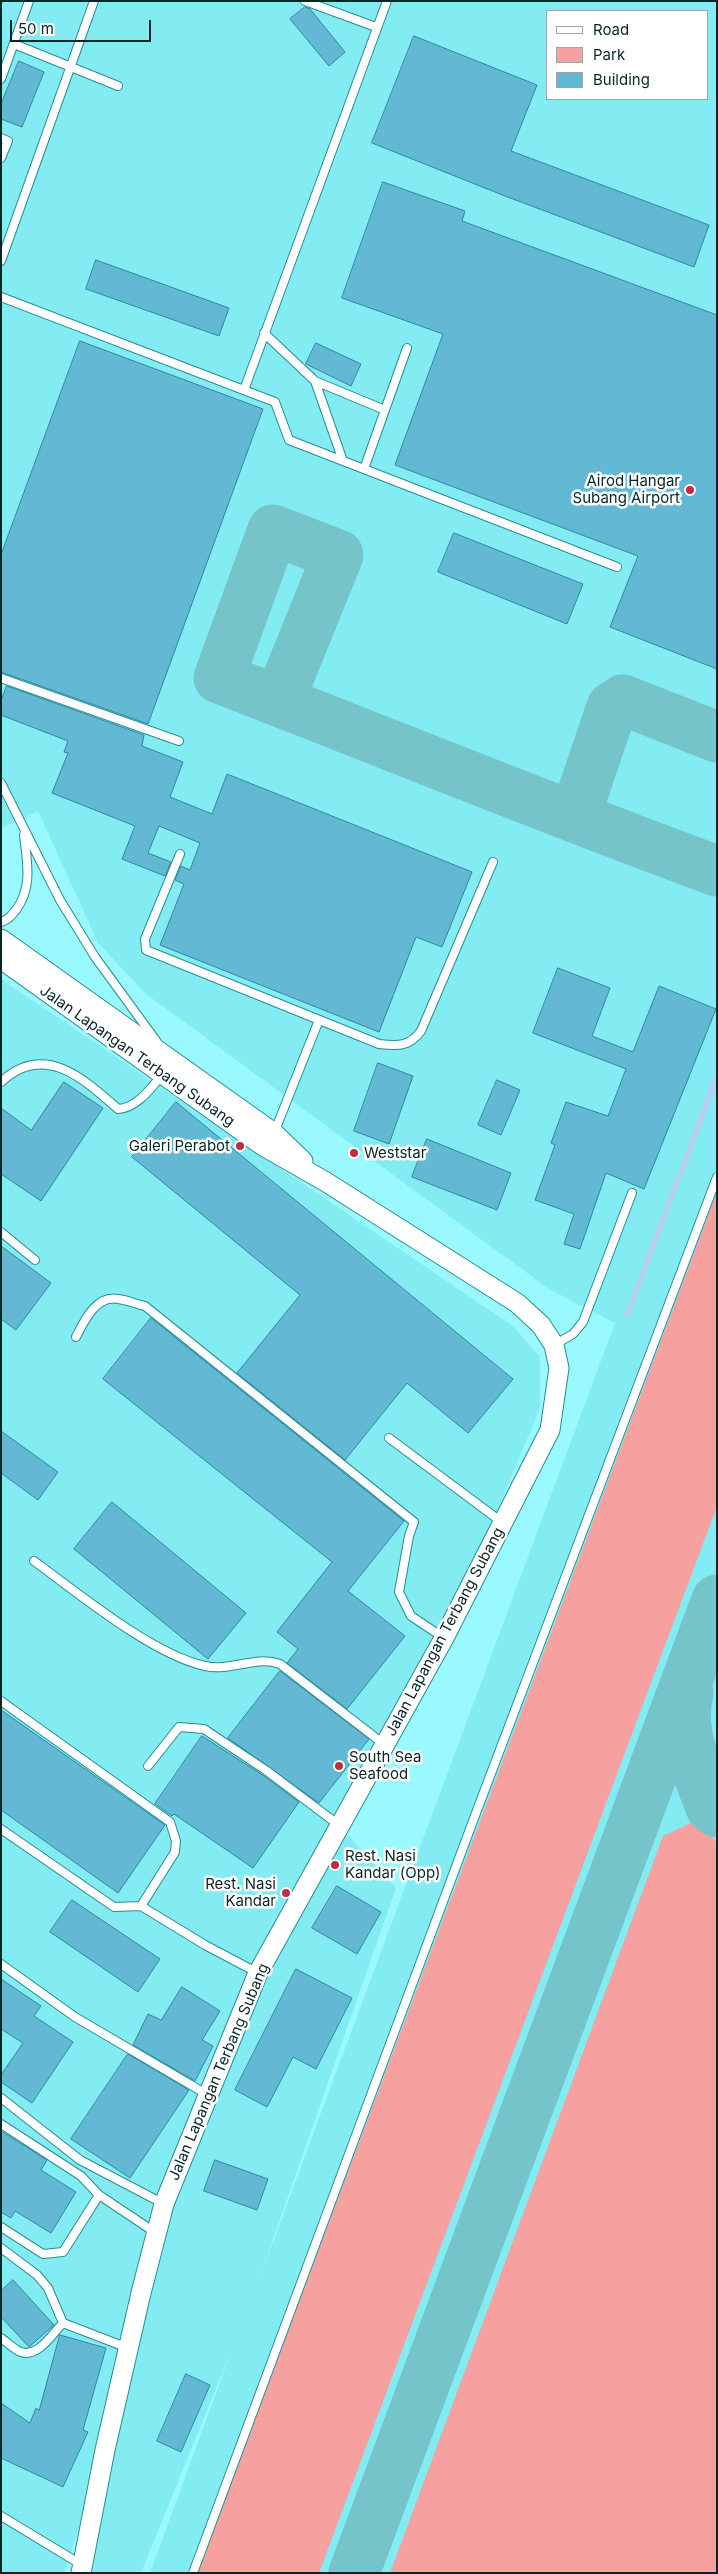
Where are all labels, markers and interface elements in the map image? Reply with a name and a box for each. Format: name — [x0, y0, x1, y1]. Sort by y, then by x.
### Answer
scale bar — [12, 10, 154, 42]
legend — [546, 10, 708, 100]
text: 50 m — [18, 19, 54, 38]
text: Road — [593, 20, 629, 39]
text: Park — [593, 45, 625, 64]
text: Building — [593, 70, 650, 89]
place label: Airod Hangar Subang Airport — [573, 472, 680, 507]
marker: Airod Hangar Subang Airport — [684, 484, 696, 496]
street label: Jalan Lapangan Terbang Subang — [36, 982, 238, 1130]
place label: Galeri Perabot — [129, 1137, 230, 1155]
marker: Galeri Perabot — [234, 1140, 246, 1152]
place label: Weststar — [364, 1144, 426, 1162]
marker: Weststar — [348, 1147, 360, 1159]
street label: Jalan Lapangan Terbang Subang — [382, 1525, 508, 1739]
place label: South Sea Seafood — [349, 1748, 421, 1783]
marker: South Sea Seafood — [333, 1760, 345, 1772]
place label: Rest. Nasi Kandar (Opp) — [345, 1847, 440, 1882]
marker: Rest. Nasi Kandar (Opp) — [329, 1859, 341, 1871]
place label: Rest. Nasi Kandar — [205, 1875, 276, 1910]
marker: Rest. Nasi Kandar — [280, 1887, 292, 1899]
street label: Jalan Lapangan Terbang Subang — [165, 1961, 273, 2183]

